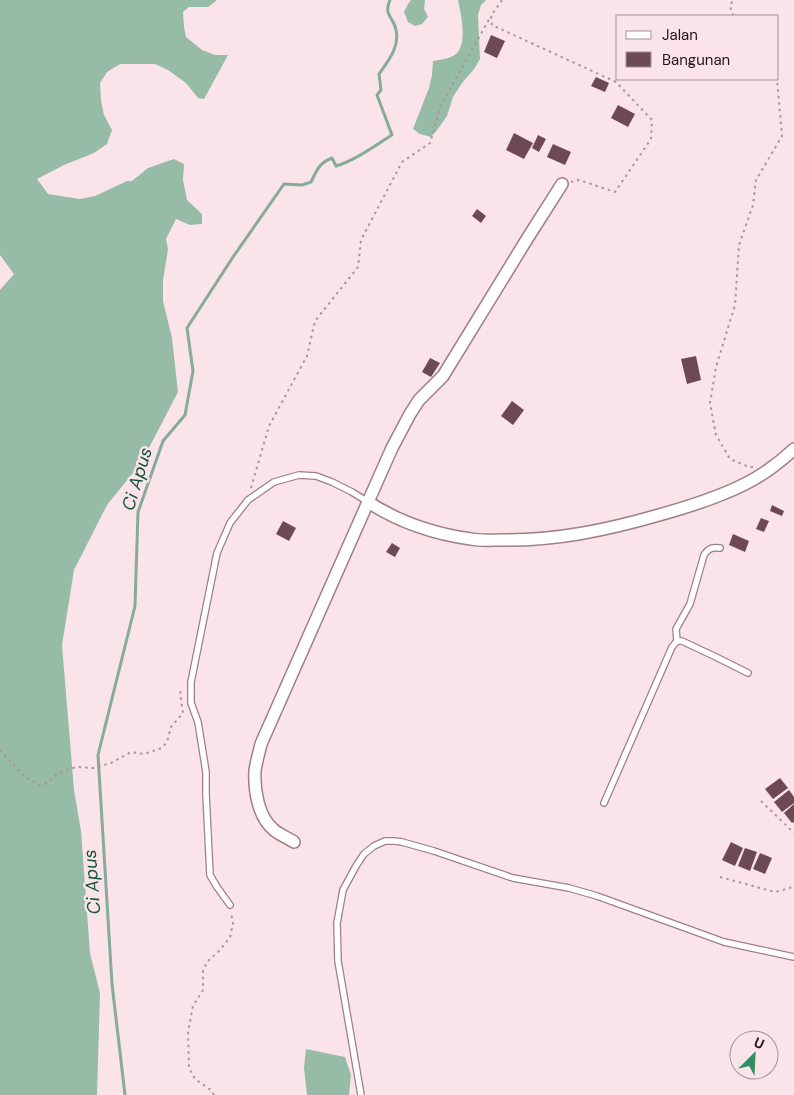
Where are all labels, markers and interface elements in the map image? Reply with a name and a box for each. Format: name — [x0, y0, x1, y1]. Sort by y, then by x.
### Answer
legend — [616, 15, 779, 80]
text: Jalan — [662, 25, 698, 45]
text: Bangunan — [662, 50, 730, 70]
water label: Ci Apus — [116, 444, 158, 514]
water label: Ci Apus — [78, 849, 106, 915]
north arrow — [729, 1030, 779, 1080]
text: U — [751, 1033, 767, 1053]

